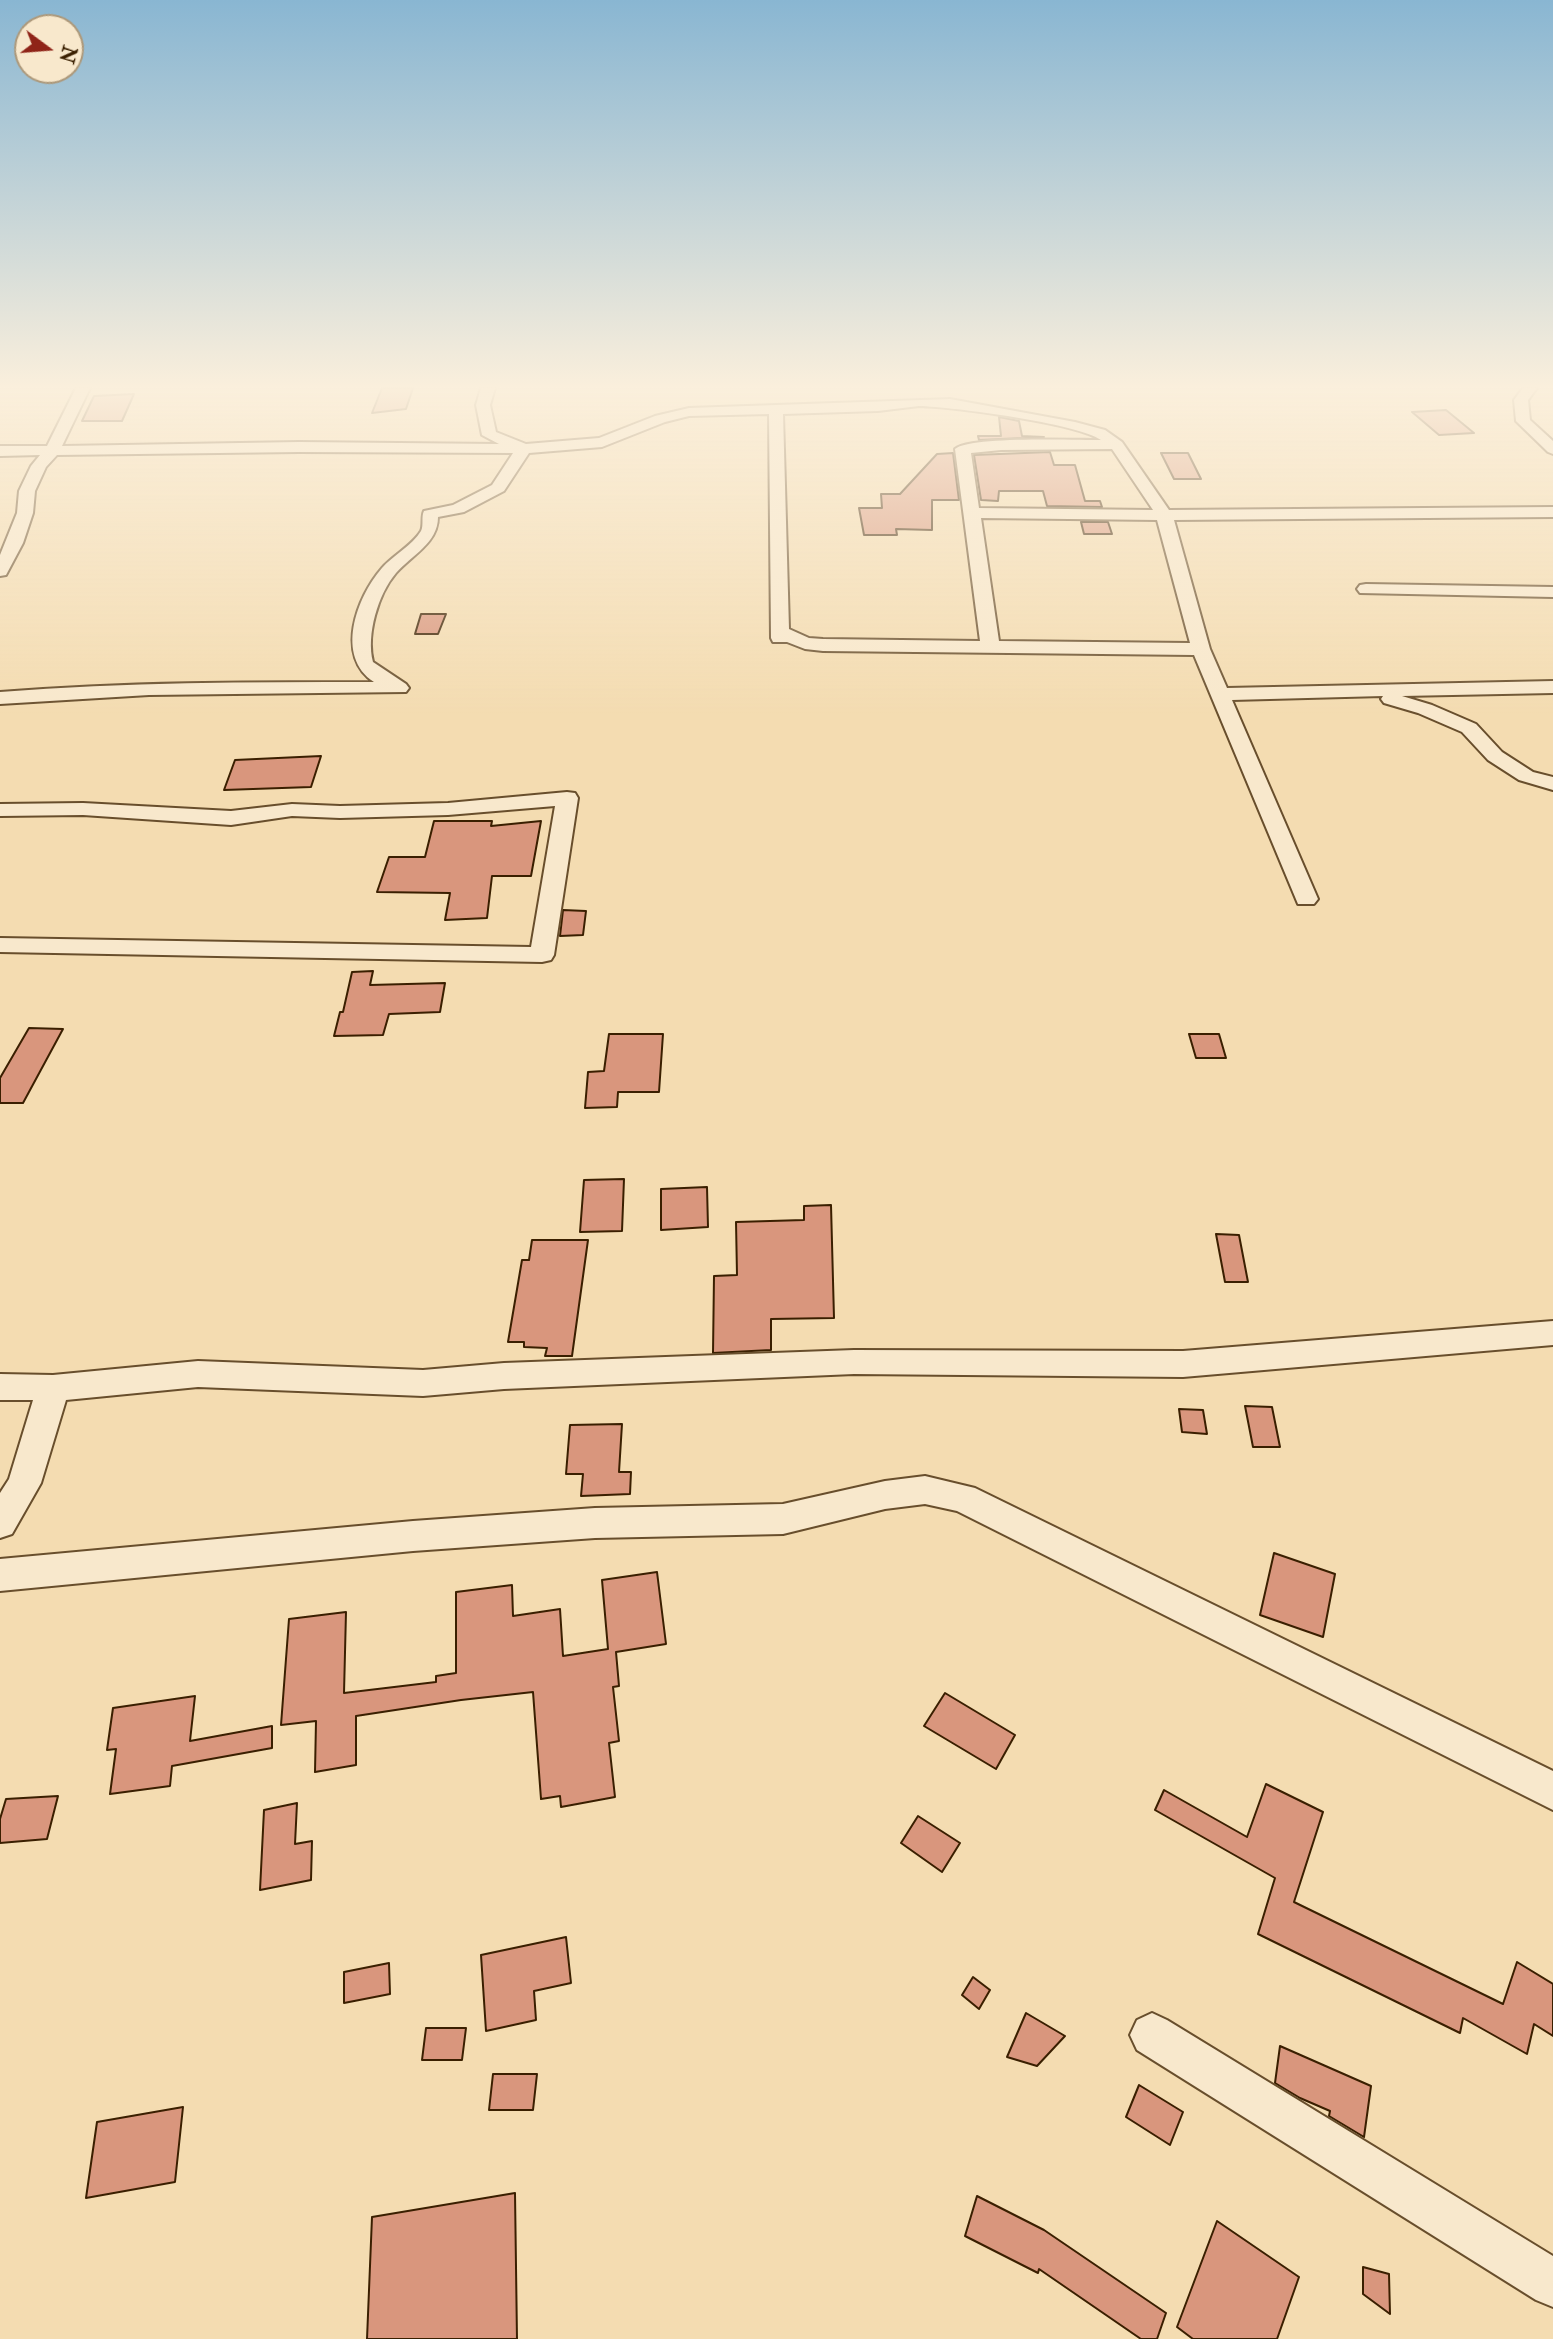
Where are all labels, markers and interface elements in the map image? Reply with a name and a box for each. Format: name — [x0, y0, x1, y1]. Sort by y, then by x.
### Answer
north arrow — [14, 14, 84, 84]
text: N — [53, 43, 81, 66]

